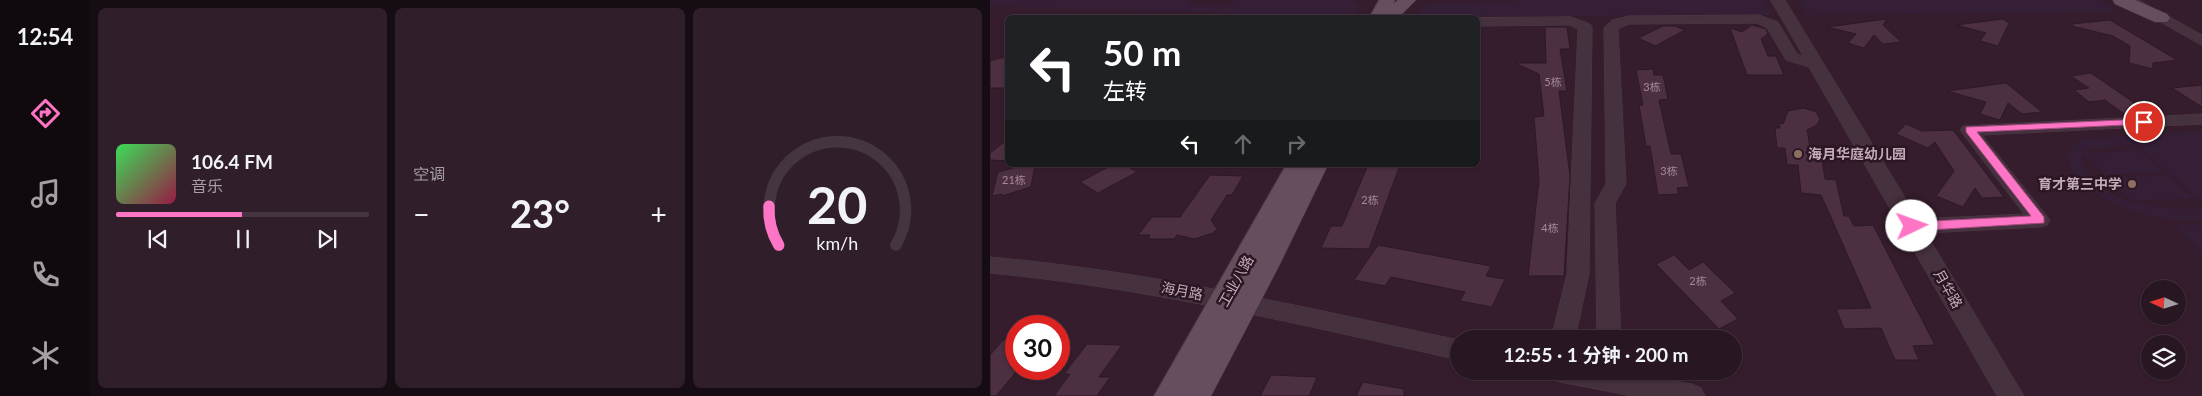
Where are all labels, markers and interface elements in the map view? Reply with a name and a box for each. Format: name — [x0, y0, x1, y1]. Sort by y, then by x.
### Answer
text: 12:54 — [17, 23, 73, 50]
text: 50 m — [1103, 31, 1181, 73]
icon: left — [1020, 35, 1085, 100]
house number: 5栋 — [1544, 75, 1562, 88]
text: 左转 — [1103, 77, 1147, 104]
house number: 3栋 — [1643, 80, 1661, 93]
icon: directions — [28, 96, 63, 131]
pin — [2123, 101, 2165, 143]
icon: arrive — [2130, 108, 2158, 136]
icon: left — [1176, 130, 1204, 158]
icon: ahead — [1229, 130, 1257, 158]
icon: right — [1282, 130, 1310, 158]
place label: 海月华庭幼儿园 — [1808, 145, 1906, 162]
marker: 海月华庭幼儿园 — [1792, 148, 1804, 160]
text: 106.4 FM — [191, 150, 273, 173]
text: 空调 — [413, 164, 445, 183]
house number: 3栋 — [1660, 164, 1678, 177]
text: 20 — [807, 173, 867, 235]
house number: 21栋 — [1002, 173, 1026, 186]
place label: 育才第三中学 — [2038, 175, 2122, 192]
icon: music — [28, 176, 63, 211]
text: 音乐 — [191, 176, 223, 195]
marker: 育才第三中学 — [2126, 178, 2138, 190]
text: 23° — [510, 190, 570, 236]
house number: 2栋 — [1361, 193, 1379, 206]
text: − — [413, 197, 430, 231]
text: + — [650, 197, 667, 231]
position arrow — [1885, 199, 1937, 251]
house number: 4栋 — [1541, 221, 1559, 234]
icon: previous — [144, 225, 172, 253]
icon: pause — [229, 225, 257, 253]
icon: next — [313, 225, 341, 253]
text: km/h — [816, 232, 858, 254]
street label: 工业八路 — [1215, 252, 1257, 309]
icon: phone — [28, 257, 63, 292]
street label: 月华路 — [1931, 266, 1966, 311]
house number: 2栋 — [1689, 274, 1707, 287]
street label: 海月路 — [1160, 278, 1204, 303]
north arrow — [2141, 280, 2186, 325]
map controls — [2141, 280, 2186, 380]
speed limit sign: 30 — [1005, 315, 1070, 380]
button: layers — [2141, 335, 2186, 380]
icon: climate — [28, 338, 63, 373]
text: 12:55 · 1 分钟 · 200 m — [1503, 343, 1689, 366]

